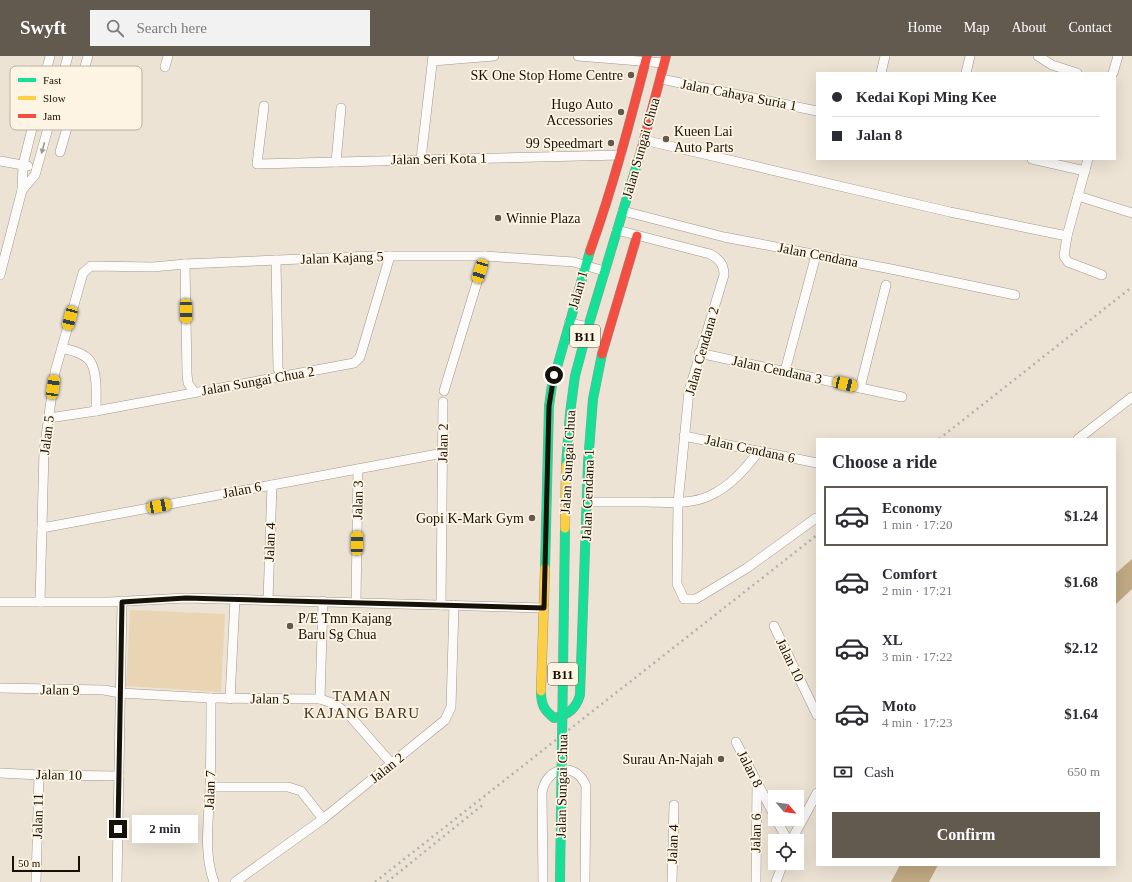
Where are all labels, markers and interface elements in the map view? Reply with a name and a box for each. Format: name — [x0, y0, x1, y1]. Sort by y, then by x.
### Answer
search box — [90, 10, 370, 46]
text: Swyft — [20, 17, 66, 38]
icon: search — [104, 17, 126, 39]
text: Search here — [136, 20, 207, 36]
text: Home — [908, 20, 942, 35]
text: Map — [964, 20, 989, 35]
text: About — [1011, 20, 1046, 35]
text: Contact — [1068, 20, 1112, 35]
legend — [10, 66, 142, 130]
place label: SK One Stop Home Centre — [471, 68, 623, 83]
marker: SK One Stop Home Centre — [626, 70, 636, 80]
text: Fast — [43, 74, 61, 86]
street label: Jalan Cahaya Suria 1 — [680, 76, 798, 114]
text: Kedai Kopi Ming Kee — [856, 89, 996, 105]
text: Slow — [43, 92, 66, 104]
street label: Jalan Sungai Chua — [619, 95, 663, 200]
place label: Hugo Auto Accessories — [546, 97, 613, 128]
marker: Hugo Auto Accessories — [616, 107, 626, 117]
text: Jam — [43, 110, 61, 122]
place label: Kueen Lai Auto Parts — [674, 124, 734, 155]
text: Jalan 8 — [856, 127, 902, 143]
marker: Kueen Lai Auto Parts — [661, 134, 671, 144]
place label: 99 Speedmart — [526, 136, 603, 151]
marker: 99 Speedmart — [606, 138, 616, 148]
one-way arrow — [40, 142, 46, 154]
street label: Jalan Seri Kota 1 — [391, 151, 487, 167]
place label: Winnie Plaza — [506, 211, 581, 226]
marker: Winnie Plaza — [493, 213, 503, 223]
street label: Jalan Cendana — [777, 240, 860, 270]
street label: Jalan Kajang 5 — [300, 249, 384, 267]
car — [471, 258, 489, 284]
street label: Jalan 1 — [565, 269, 591, 311]
car — [180, 299, 192, 323]
car — [61, 305, 79, 331]
street label: Jalan Cendana 2 — [682, 305, 722, 397]
road number: B11 — [570, 325, 600, 347]
street label: Jalan Cendana 3 — [731, 353, 823, 387]
street label: Jalan Sungai Chua 2 — [200, 364, 316, 398]
route start — [545, 366, 563, 384]
car — [45, 374, 61, 400]
car — [832, 375, 858, 393]
street label: Jalan Sungai Chua — [558, 409, 578, 514]
street label: Jalan 5 — [37, 415, 57, 455]
street label: Jalan 2 — [435, 423, 451, 463]
street label: Jalan Cendana 6 — [704, 432, 796, 466]
street label: Jalan Cendana 1 — [579, 449, 597, 541]
text: Choose a ride — [832, 452, 937, 472]
street label: Jalan 6 — [221, 479, 263, 501]
street label: Jalan 3 — [350, 480, 366, 520]
car — [146, 498, 172, 514]
icon: car — [834, 498, 870, 534]
text: Economy — [882, 500, 942, 516]
text: $1.24 — [1064, 508, 1098, 524]
place label: Gopi K-Mark Gym — [416, 511, 524, 526]
marker: Gopi K-Mark Gym — [527, 513, 537, 523]
text: 1 min · 17:20 — [882, 517, 952, 532]
street label: Jalan 4 — [262, 522, 278, 562]
car — [351, 531, 363, 555]
icon: car — [834, 564, 870, 600]
text: Comfort — [882, 566, 937, 582]
text: $1.68 — [1064, 574, 1098, 590]
text: 2 min · 17:21 — [882, 583, 952, 598]
place label: P/E Tmn Kajang Baru Sg Chua — [298, 611, 392, 642]
marker: P/E Tmn Kajang Baru Sg Chua — [285, 621, 295, 631]
icon: car — [834, 630, 870, 666]
text: XL — [882, 632, 903, 648]
street label: Jalan 10 — [773, 636, 807, 684]
text: $2.12 — [1064, 640, 1098, 656]
text: 3 min · 17:22 — [882, 649, 952, 664]
road number: B11 — [548, 663, 578, 685]
street label: Jalan 9 — [40, 682, 80, 698]
district label: TAMAN KAJANG BARU — [304, 688, 420, 721]
street label: Jalan 5 — [250, 691, 290, 707]
icon: car — [834, 696, 870, 732]
text: Moto — [882, 698, 916, 714]
text: $1.64 — [1064, 706, 1098, 722]
text: 4 min · 17:23 — [882, 715, 952, 730]
street label: Jalan Sungai Chua — [554, 733, 570, 838]
street label: Jalan 8 — [734, 748, 766, 790]
street label: Jalan 2 — [367, 750, 407, 786]
place label: Surau An-Najah — [622, 752, 713, 767]
marker: Surau An-Najah — [716, 754, 726, 764]
icon: cash — [832, 761, 854, 783]
text: Cash — [864, 764, 894, 780]
text: 650 m — [1067, 764, 1100, 779]
street label: Jalan 10 — [36, 767, 82, 783]
street label: Jalan 7 — [202, 770, 218, 810]
north arrow — [768, 790, 804, 826]
map controls — [768, 790, 804, 870]
street label: Jalan 11 — [30, 793, 46, 839]
button: Confirm — [832, 812, 1100, 858]
street label: Jalan 6 — [748, 813, 764, 853]
callout: 2 min — [132, 815, 198, 843]
route end — [109, 820, 127, 838]
text: 2 min — [149, 821, 181, 836]
street label: Jalan 4 — [665, 824, 681, 864]
button: locate — [768, 834, 804, 870]
scale bar — [12, 854, 80, 873]
text: 50 m — [18, 857, 40, 869]

